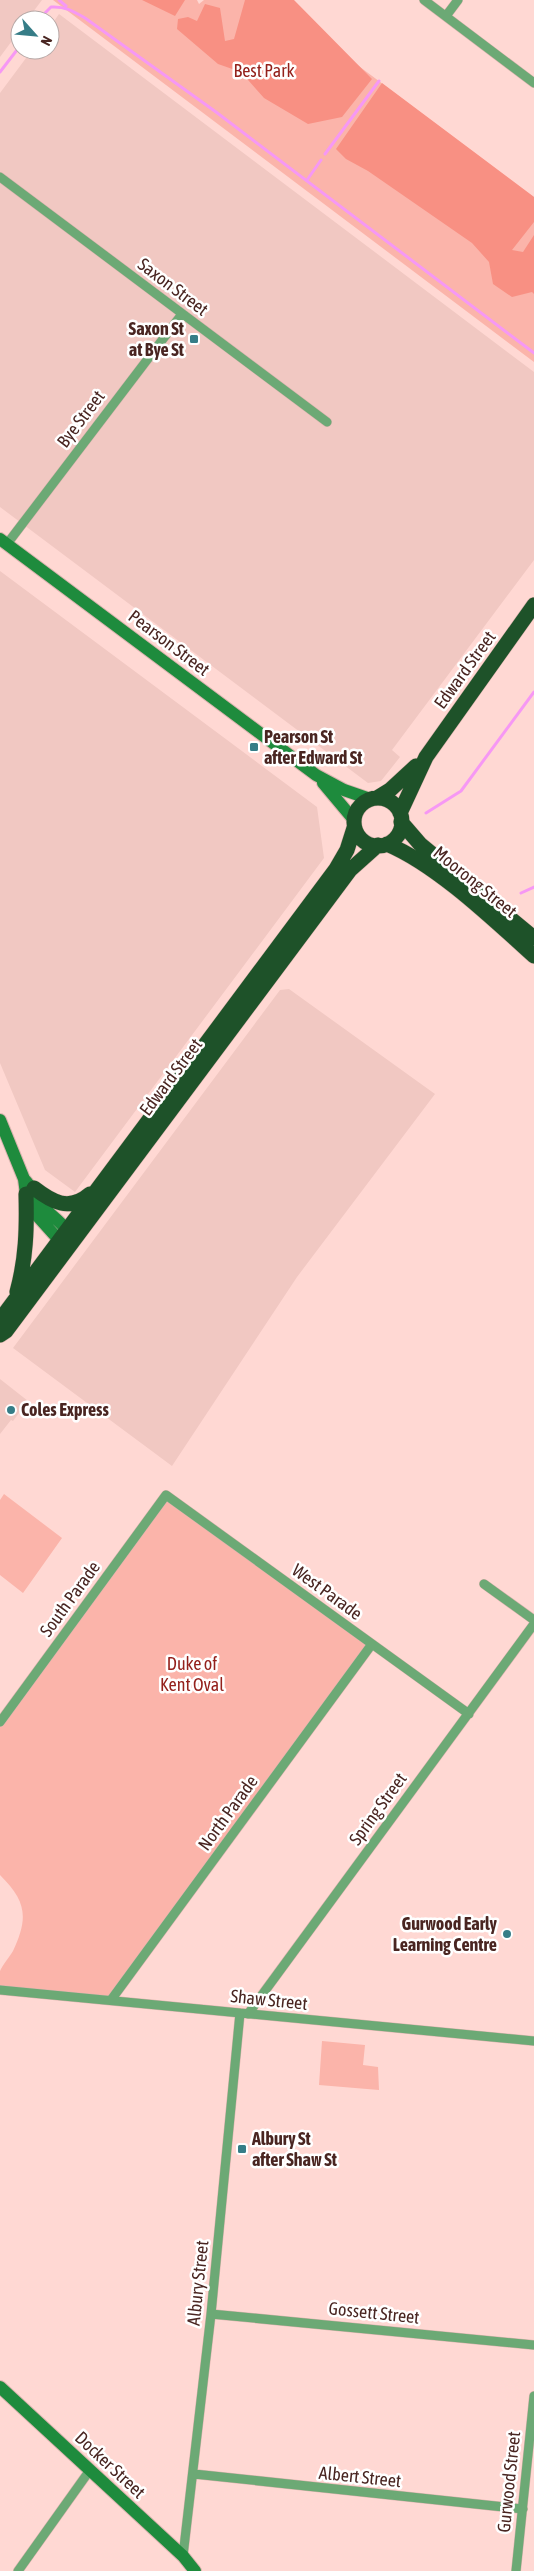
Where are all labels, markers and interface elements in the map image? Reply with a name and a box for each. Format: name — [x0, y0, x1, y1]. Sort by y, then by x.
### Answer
north arrow — [10, 10, 60, 60]
text: N — [38, 34, 56, 48]
park label: Best Park — [234, 60, 294, 81]
street label: Saxon Street — [134, 253, 212, 320]
place label: Saxon St at Bye St — [129, 318, 185, 360]
marker: Saxon St at Bye St — [188, 333, 200, 345]
street label: Bye Street — [52, 386, 109, 451]
street label: Pearson Street — [125, 605, 214, 680]
street label: Edward Street — [429, 627, 500, 713]
place label: Pearson St after Edward St — [264, 726, 363, 768]
marker: Pearson St after Edward St — [248, 741, 260, 753]
street label: Moorong Street — [429, 842, 521, 922]
street label: Edward Street — [135, 1034, 206, 1119]
place label: Coles Express — [21, 1399, 109, 1420]
marker: Coles Express — [5, 1404, 17, 1416]
street label: South Parade — [35, 1557, 104, 1640]
street label: West Parade — [288, 1559, 366, 1624]
park label: Duke of Kent Oval — [160, 1653, 224, 1695]
street label: Spring Street — [344, 1769, 411, 1849]
street label: North Parade — [193, 1771, 262, 1854]
place label: Gurwood Early Learning Centre — [393, 1913, 498, 1955]
marker: Gurwood Early Learning Centre — [501, 1928, 513, 1940]
street label: Shaw Street — [229, 1985, 309, 2014]
place label: Albury St after Shaw St — [251, 2128, 338, 2170]
marker: Albury St after Shaw St — [236, 2143, 248, 2155]
street label: Albury Street — [183, 2239, 212, 2327]
street label: Gossett Street — [328, 2297, 421, 2328]
street label: Docker Street — [71, 2427, 150, 2502]
street label: Gurwood Street — [493, 2430, 524, 2534]
street label: Albert Street — [318, 2462, 402, 2491]

